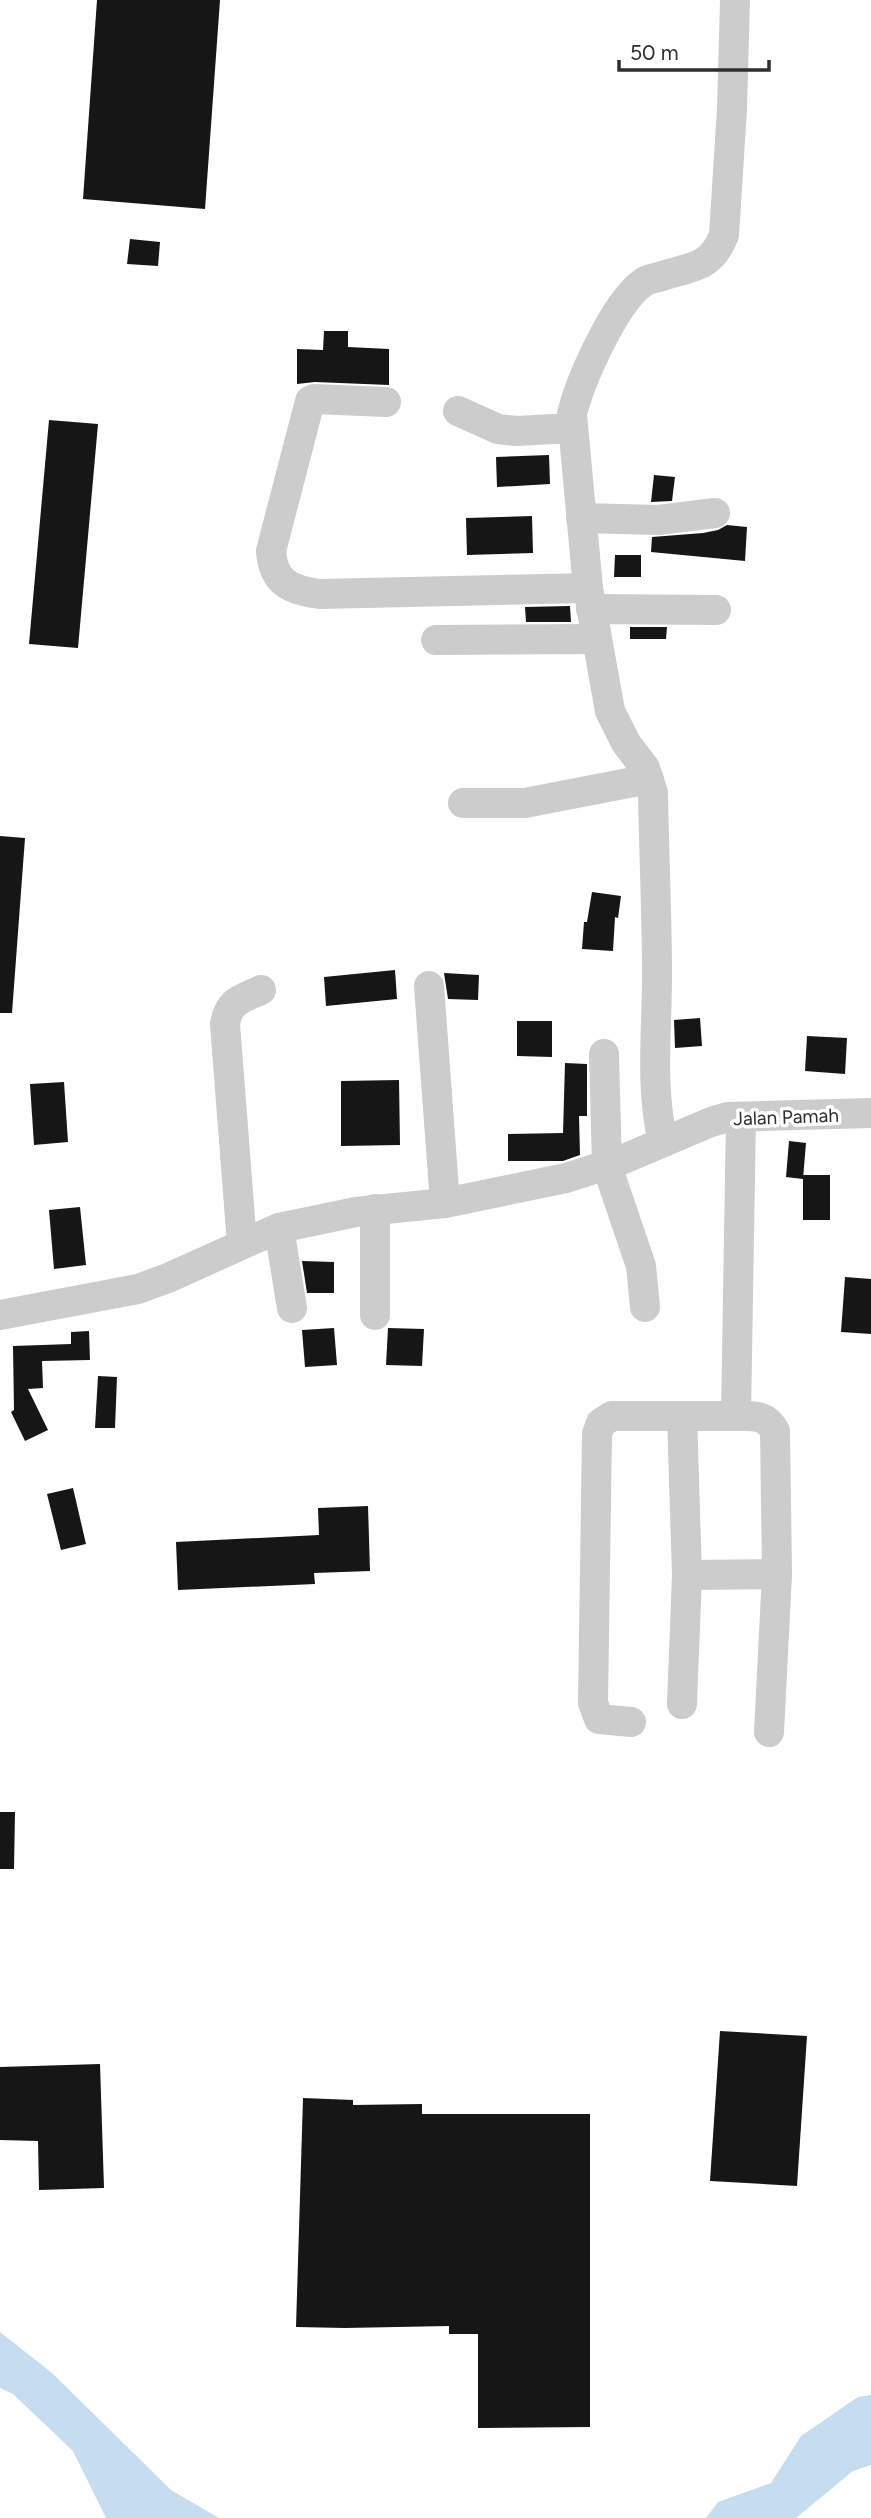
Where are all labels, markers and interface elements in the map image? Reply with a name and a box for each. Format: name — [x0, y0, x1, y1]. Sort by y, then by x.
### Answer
scale bar — [619, 28, 770, 72]
text: 50 m — [630, 40, 679, 65]
street label: Jalan Pamah — [733, 1104, 839, 1130]

